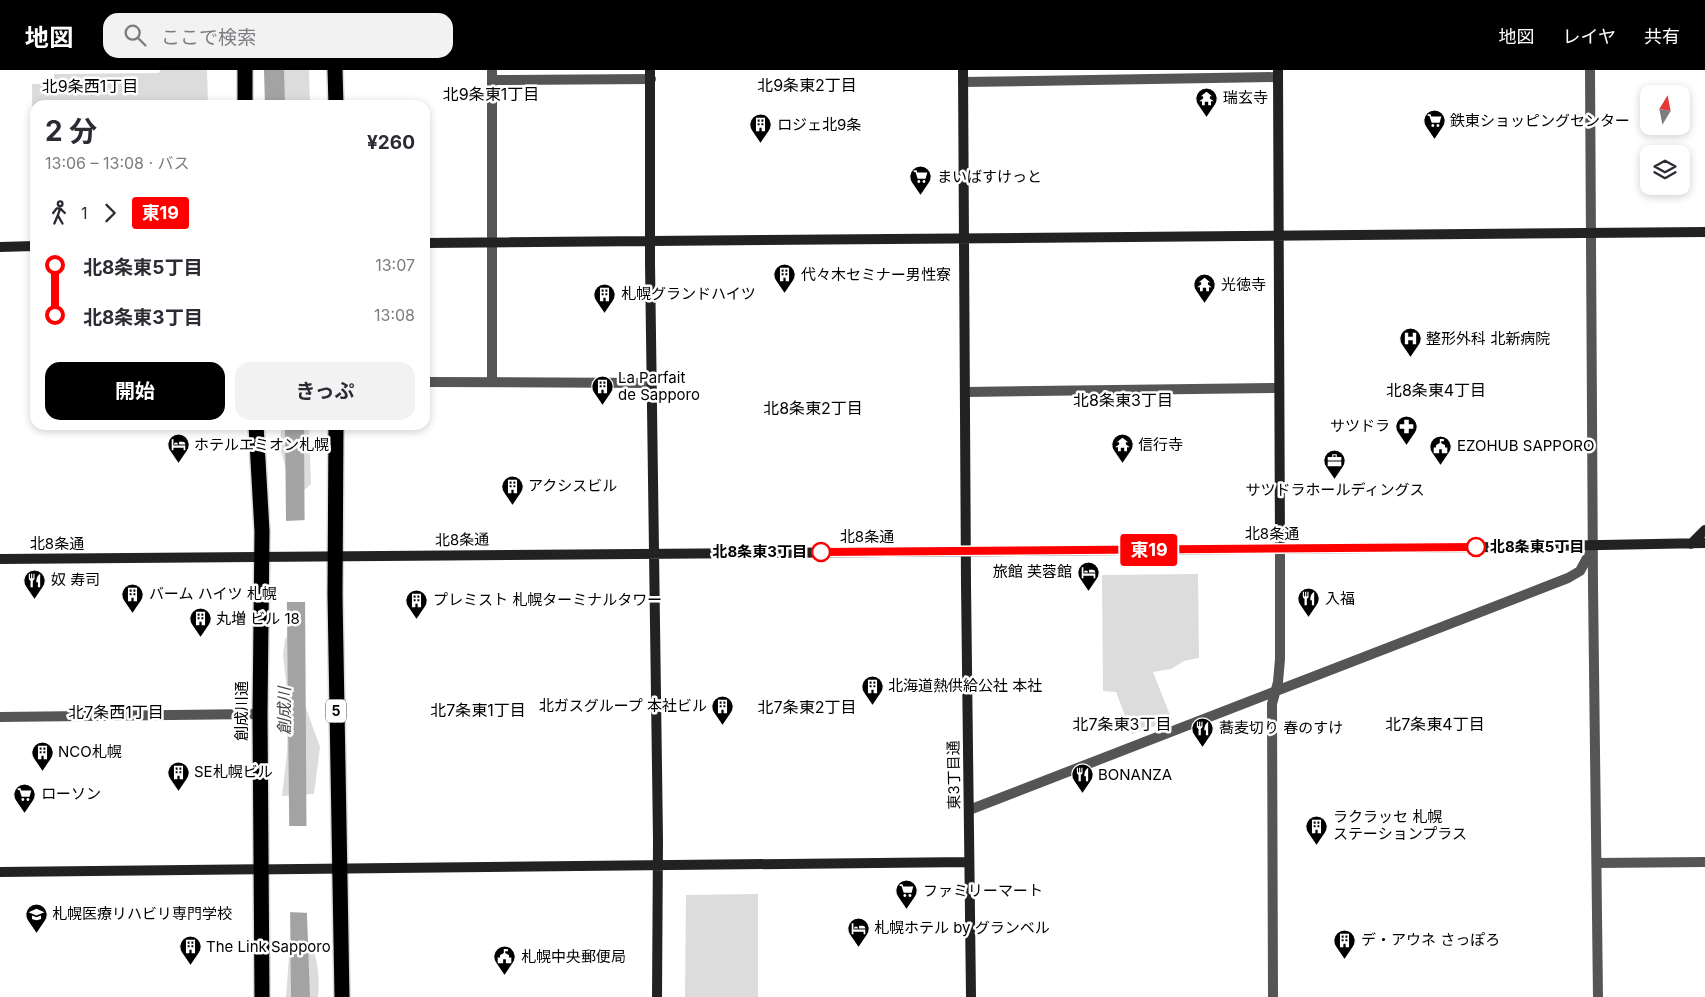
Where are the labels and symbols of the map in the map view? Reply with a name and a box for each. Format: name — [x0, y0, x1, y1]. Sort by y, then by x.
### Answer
district label: 北9条東2丁目 — [757, 75, 857, 95]
district label: 北9条西1丁目 — [42, 76, 138, 96]
district label: 北9条東1丁目 — [443, 84, 539, 104]
north arrow — [1640, 85, 1690, 135]
temple icon: 瑞玄寺 — [1195, 86, 1219, 117]
place label: 瑞玄寺 — [1223, 88, 1268, 107]
supermarket icon: 鉄東ショッピングセンター — [1422, 109, 1446, 140]
place label: 鉄東ショッピングセンター — [1450, 111, 1630, 130]
building icon: ロジェ北9条 — [749, 113, 773, 144]
place label: ロジェ北9条 — [777, 115, 861, 134]
supermarket icon: まいばすけっと — [909, 165, 933, 196]
place label: まいばすけっと — [937, 167, 1042, 186]
building icon: 代々木セミナー男性寮 — [773, 263, 797, 294]
place label: 代々木セミナー男性寮 — [801, 265, 951, 284]
temple icon: 光徳寺 — [1193, 273, 1217, 304]
place label: 光徳寺 — [1221, 275, 1266, 294]
building icon: 札幌グランドハイツ — [593, 282, 617, 313]
place label: 札幌グランドハイツ — [621, 284, 756, 303]
hospital icon: 整形外科 北新病院 — [1398, 327, 1422, 358]
place label: 整形外科 北新病院 — [1426, 329, 1550, 348]
place label: La Parfait de Sapporo — [618, 368, 700, 404]
building icon: La Parfait de Sapporo — [590, 375, 614, 406]
district label: 北8条東4丁目 — [1386, 380, 1486, 400]
district label: 北8条東3丁目 — [1073, 390, 1173, 410]
district label: 北8条東2丁目 — [763, 398, 863, 418]
pharmacy icon: サツドラ — [1394, 414, 1418, 445]
place label: サツドラ — [1330, 416, 1390, 435]
hotel icon: ホテルエミオン札幌 — [166, 433, 190, 464]
temple icon: 信行寺 — [1110, 433, 1134, 464]
public building icon: EZOHUB SAPPORO — [1429, 434, 1453, 465]
place label: ホテルエミオン札幌 — [194, 435, 329, 454]
place label: 信行寺 — [1138, 435, 1183, 454]
place label: EZOHUB SAPPORO — [1457, 436, 1594, 455]
office icon: サツドラホールディングス — [1323, 449, 1347, 480]
building icon: アクシスビル — [500, 474, 524, 505]
place label: アクシスビル — [528, 476, 617, 495]
place label: サツドラホールディングス — [1246, 480, 1424, 499]
street label: 北8条通 — [1245, 524, 1299, 543]
street label: 北8条通 — [840, 527, 894, 546]
street label: 北8条通 — [435, 530, 489, 549]
street label: 北8条通 — [30, 534, 84, 553]
line badge: 東19 — [1120, 534, 1178, 566]
marker: 北8条東5丁目 — [1466, 537, 1486, 557]
place label: 北8条東5丁目 — [1490, 537, 1584, 556]
place label: 北8条東3丁目 — [713, 542, 807, 561]
marker: 北8条東3丁目 — [811, 542, 831, 562]
hotel icon: 旅館 芙蓉館 — [1076, 560, 1100, 591]
place label: 旅館 芙蓉館 — [993, 562, 1072, 581]
restaurant icon: 奴 寿司 — [23, 568, 47, 599]
place label: 奴 寿司 — [51, 570, 100, 589]
building icon: バーム ハイツ 札幌 — [121, 582, 145, 613]
place label: バーム ハイツ 札幌 — [149, 584, 277, 603]
restaurant icon: 入福 — [1297, 587, 1321, 618]
building icon: プレミスト 札幌ターミナルタワー — [405, 588, 429, 619]
place label: 入福 — [1325, 589, 1355, 608]
place label: プレミスト 札幌ターミナルタワー — [433, 590, 662, 609]
building icon: 丸増 ビル 18 — [188, 607, 212, 638]
place label: 丸増 ビル 18 — [216, 609, 300, 628]
building icon: 北海道熱供給公社 本社 — [860, 674, 884, 705]
place label: 北海道熱供給公社 本社 — [888, 676, 1042, 695]
street label: 創成川通 — [232, 681, 251, 741]
water label: 創成川 — [274, 685, 294, 735]
building icon: 北ガスグループ 本社ビル — [711, 694, 735, 725]
place label: 北ガスグループ 本社ビル — [539, 696, 707, 715]
district label: 北7条東2丁目 — [758, 697, 856, 717]
road number: 5 — [326, 700, 346, 722]
district label: 北7条東1丁目 — [430, 700, 526, 720]
district label: 北7条西1丁目 — [68, 702, 164, 722]
district label: 北7条東3丁目 — [1073, 714, 1171, 734]
district label: 北7条東4丁目 — [1385, 714, 1485, 734]
restaurant icon: 蕎麦切り 春のすけ — [1191, 716, 1215, 747]
place label: 蕎麦切り 春のすけ — [1219, 718, 1343, 737]
building icon: NCO札幌 — [30, 740, 54, 771]
street label: 東3丁目通 — [943, 740, 964, 810]
place label: NCO札幌 — [58, 742, 122, 761]
building icon: SE札幌ビル — [166, 760, 190, 791]
place label: SE札幌ビル — [194, 762, 273, 781]
restaurant icon: BONANZA — [1070, 763, 1094, 794]
place label: BONANZA — [1098, 765, 1172, 784]
supermarket icon: ローソン — [13, 782, 37, 813]
place label: ローソン — [41, 784, 101, 803]
place label: ラクラッセ 札幌 ステーションプラス — [1333, 807, 1467, 843]
building icon: ラクラッセ 札幌 ステーションプラス — [1305, 814, 1329, 845]
supermarket icon: ファミリーマート — [895, 879, 919, 910]
place label: ファミリーマート — [923, 881, 1043, 900]
school or university icon: 札幌医療リハビリ専門学校 — [24, 902, 48, 933]
place label: 札幌医療リハビリ専門学校 — [52, 904, 232, 923]
hotel icon: 札幌ホテル by グランベル — [846, 916, 870, 947]
place label: 札幌ホテル by グランベル — [874, 918, 1050, 937]
building icon: デ・アウネ さっぽろ — [1333, 928, 1357, 959]
place label: デ・アウネ さっぽろ — [1361, 930, 1500, 949]
building icon: The Link Sapporo — [178, 935, 202, 966]
place label: The Link Sapporo — [206, 937, 331, 956]
public building icon: 札幌中央郵便局 — [493, 945, 517, 976]
place label: 札幌中央郵便局 — [521, 947, 626, 966]

